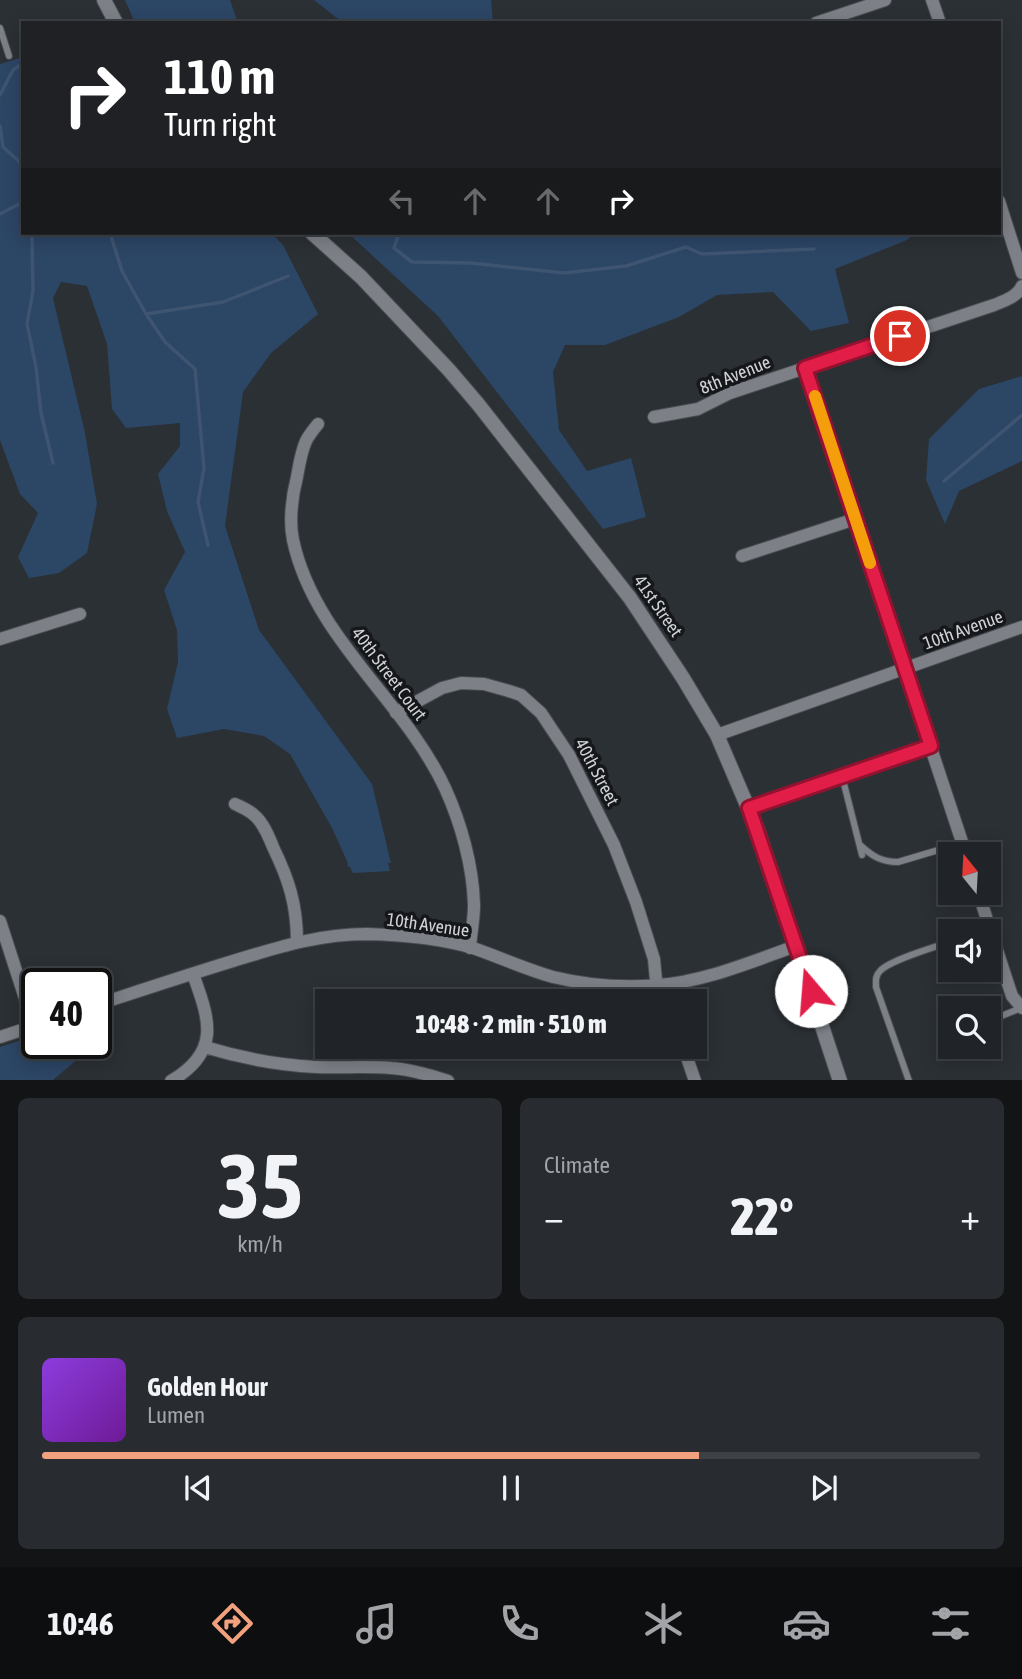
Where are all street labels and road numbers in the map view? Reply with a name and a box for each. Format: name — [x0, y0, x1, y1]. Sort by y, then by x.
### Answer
street label: 8th Avenue — [696, 351, 773, 398]
street label: 41st Street — [630, 571, 687, 641]
street label: 10th Avenue — [920, 605, 1005, 654]
street label: 40th Street Court — [348, 623, 431, 724]
street label: 40th Street — [571, 735, 624, 809]
street label: 10th Avenue — [385, 908, 471, 941]

